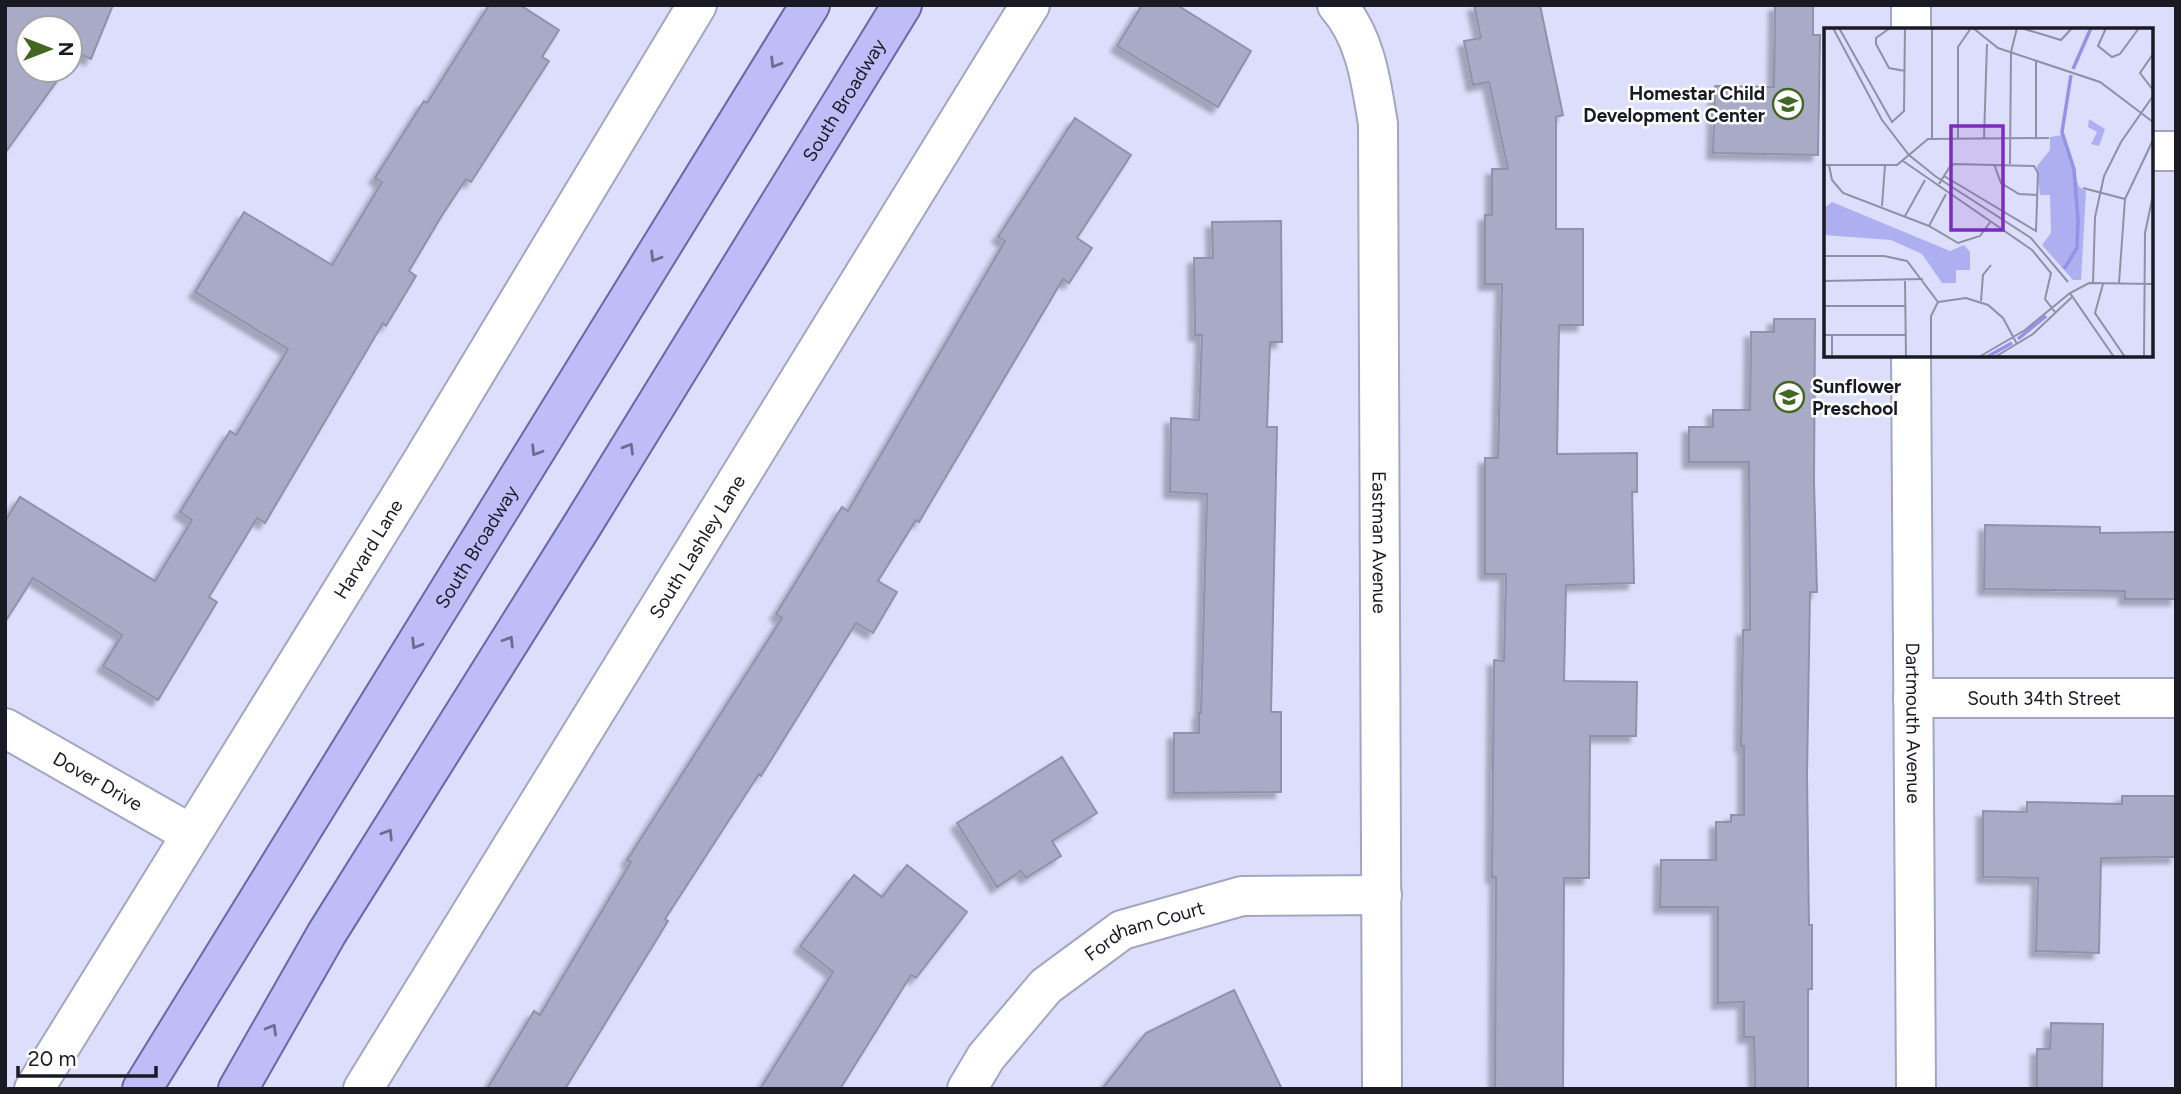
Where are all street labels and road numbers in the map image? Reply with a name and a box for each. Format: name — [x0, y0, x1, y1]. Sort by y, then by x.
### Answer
street label: South Broadway — [798, 34, 891, 166]
street label: South Lashley Lane — [644, 471, 750, 623]
street label: Eastman Avenue — [1367, 471, 1391, 614]
street label: South Broadway — [430, 481, 523, 613]
street label: Harvard Lane — [329, 495, 408, 603]
street label: Dartmouth Avenue — [1901, 642, 1925, 804]
street label: South 34th Street — [1967, 687, 2121, 710]
street label: Dover Drive — [49, 747, 146, 816]
street label: Fordham Court — [1080, 896, 1207, 966]

